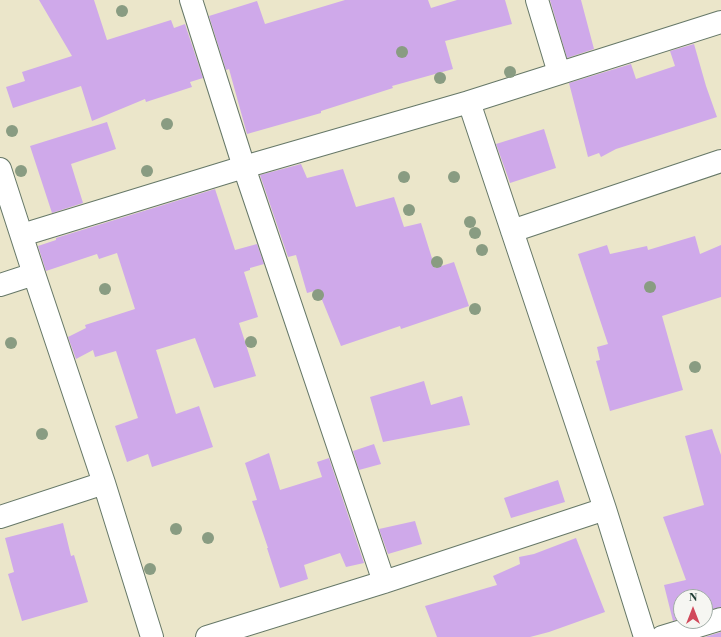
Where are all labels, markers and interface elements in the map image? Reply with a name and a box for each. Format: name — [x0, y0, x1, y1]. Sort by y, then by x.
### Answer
north arrow — [673, 589, 713, 629]
text: N — [689, 591, 697, 605]

